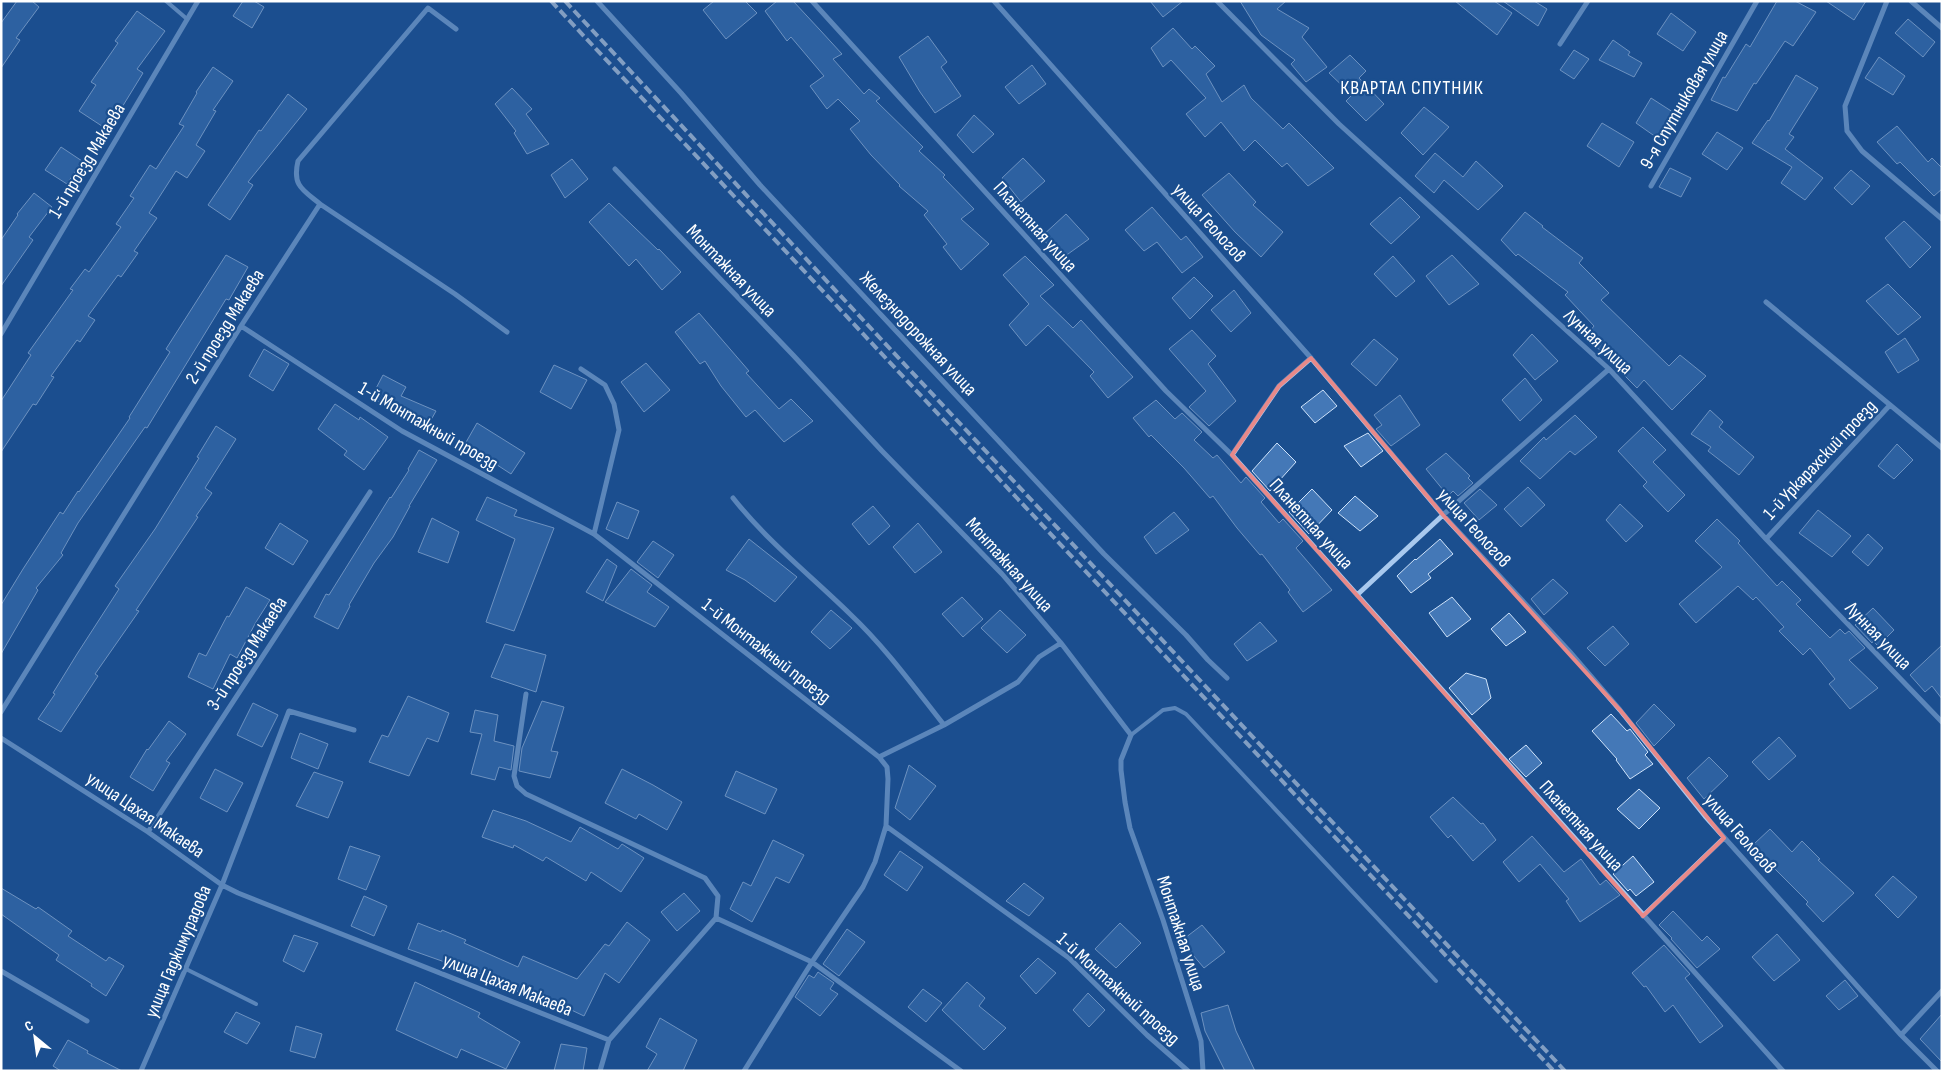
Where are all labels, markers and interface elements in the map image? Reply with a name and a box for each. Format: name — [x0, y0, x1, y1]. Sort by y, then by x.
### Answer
street label: 9-я Спутниковая улица — [1635, 26, 1733, 173]
district label: КВАРТАЛ СПУТНИК — [1340, 76, 1484, 100]
street label: 1-й проезд Макаева — [44, 99, 131, 222]
street label: Планетная улица — [988, 177, 1082, 277]
street label: улица Геологов — [1167, 179, 1250, 267]
street label: Монтажная улица — [681, 220, 781, 322]
street label: 2-й проезд Макаева — [181, 265, 270, 388]
street label: Железнодорожная улица — [854, 267, 981, 401]
street label: Лунная улица — [1558, 304, 1637, 380]
street label: 1-й Монтажный проезд — [354, 377, 502, 476]
street label: 1-й Уркарахский проезд — [1758, 395, 1882, 525]
street label: Планетная улица — [1264, 474, 1358, 574]
street label: улица Геологов — [1432, 484, 1515, 572]
street label: Монтажная улица — [960, 513, 1057, 617]
street label: 3-й проезд Макаева — [202, 593, 293, 715]
street label: 1-й Монтажный проезд — [697, 594, 835, 709]
street label: Лунная улица — [1839, 596, 1916, 675]
street label: улица Цахая Макаева — [82, 767, 209, 863]
street label: Планетная улица — [1534, 776, 1628, 876]
street label: улица Геологов — [1699, 789, 1781, 879]
street label: Монтажная улица — [1151, 873, 1210, 994]
street label: улица Гаджимурадова — [140, 882, 217, 1021]
street label: 1-й Монтажный проезд — [1052, 928, 1184, 1050]
street label: улица Цахая Макаева — [439, 949, 576, 1022]
north arrow — [10, 1012, 60, 1062]
text: С — [22, 1017, 36, 1035]

